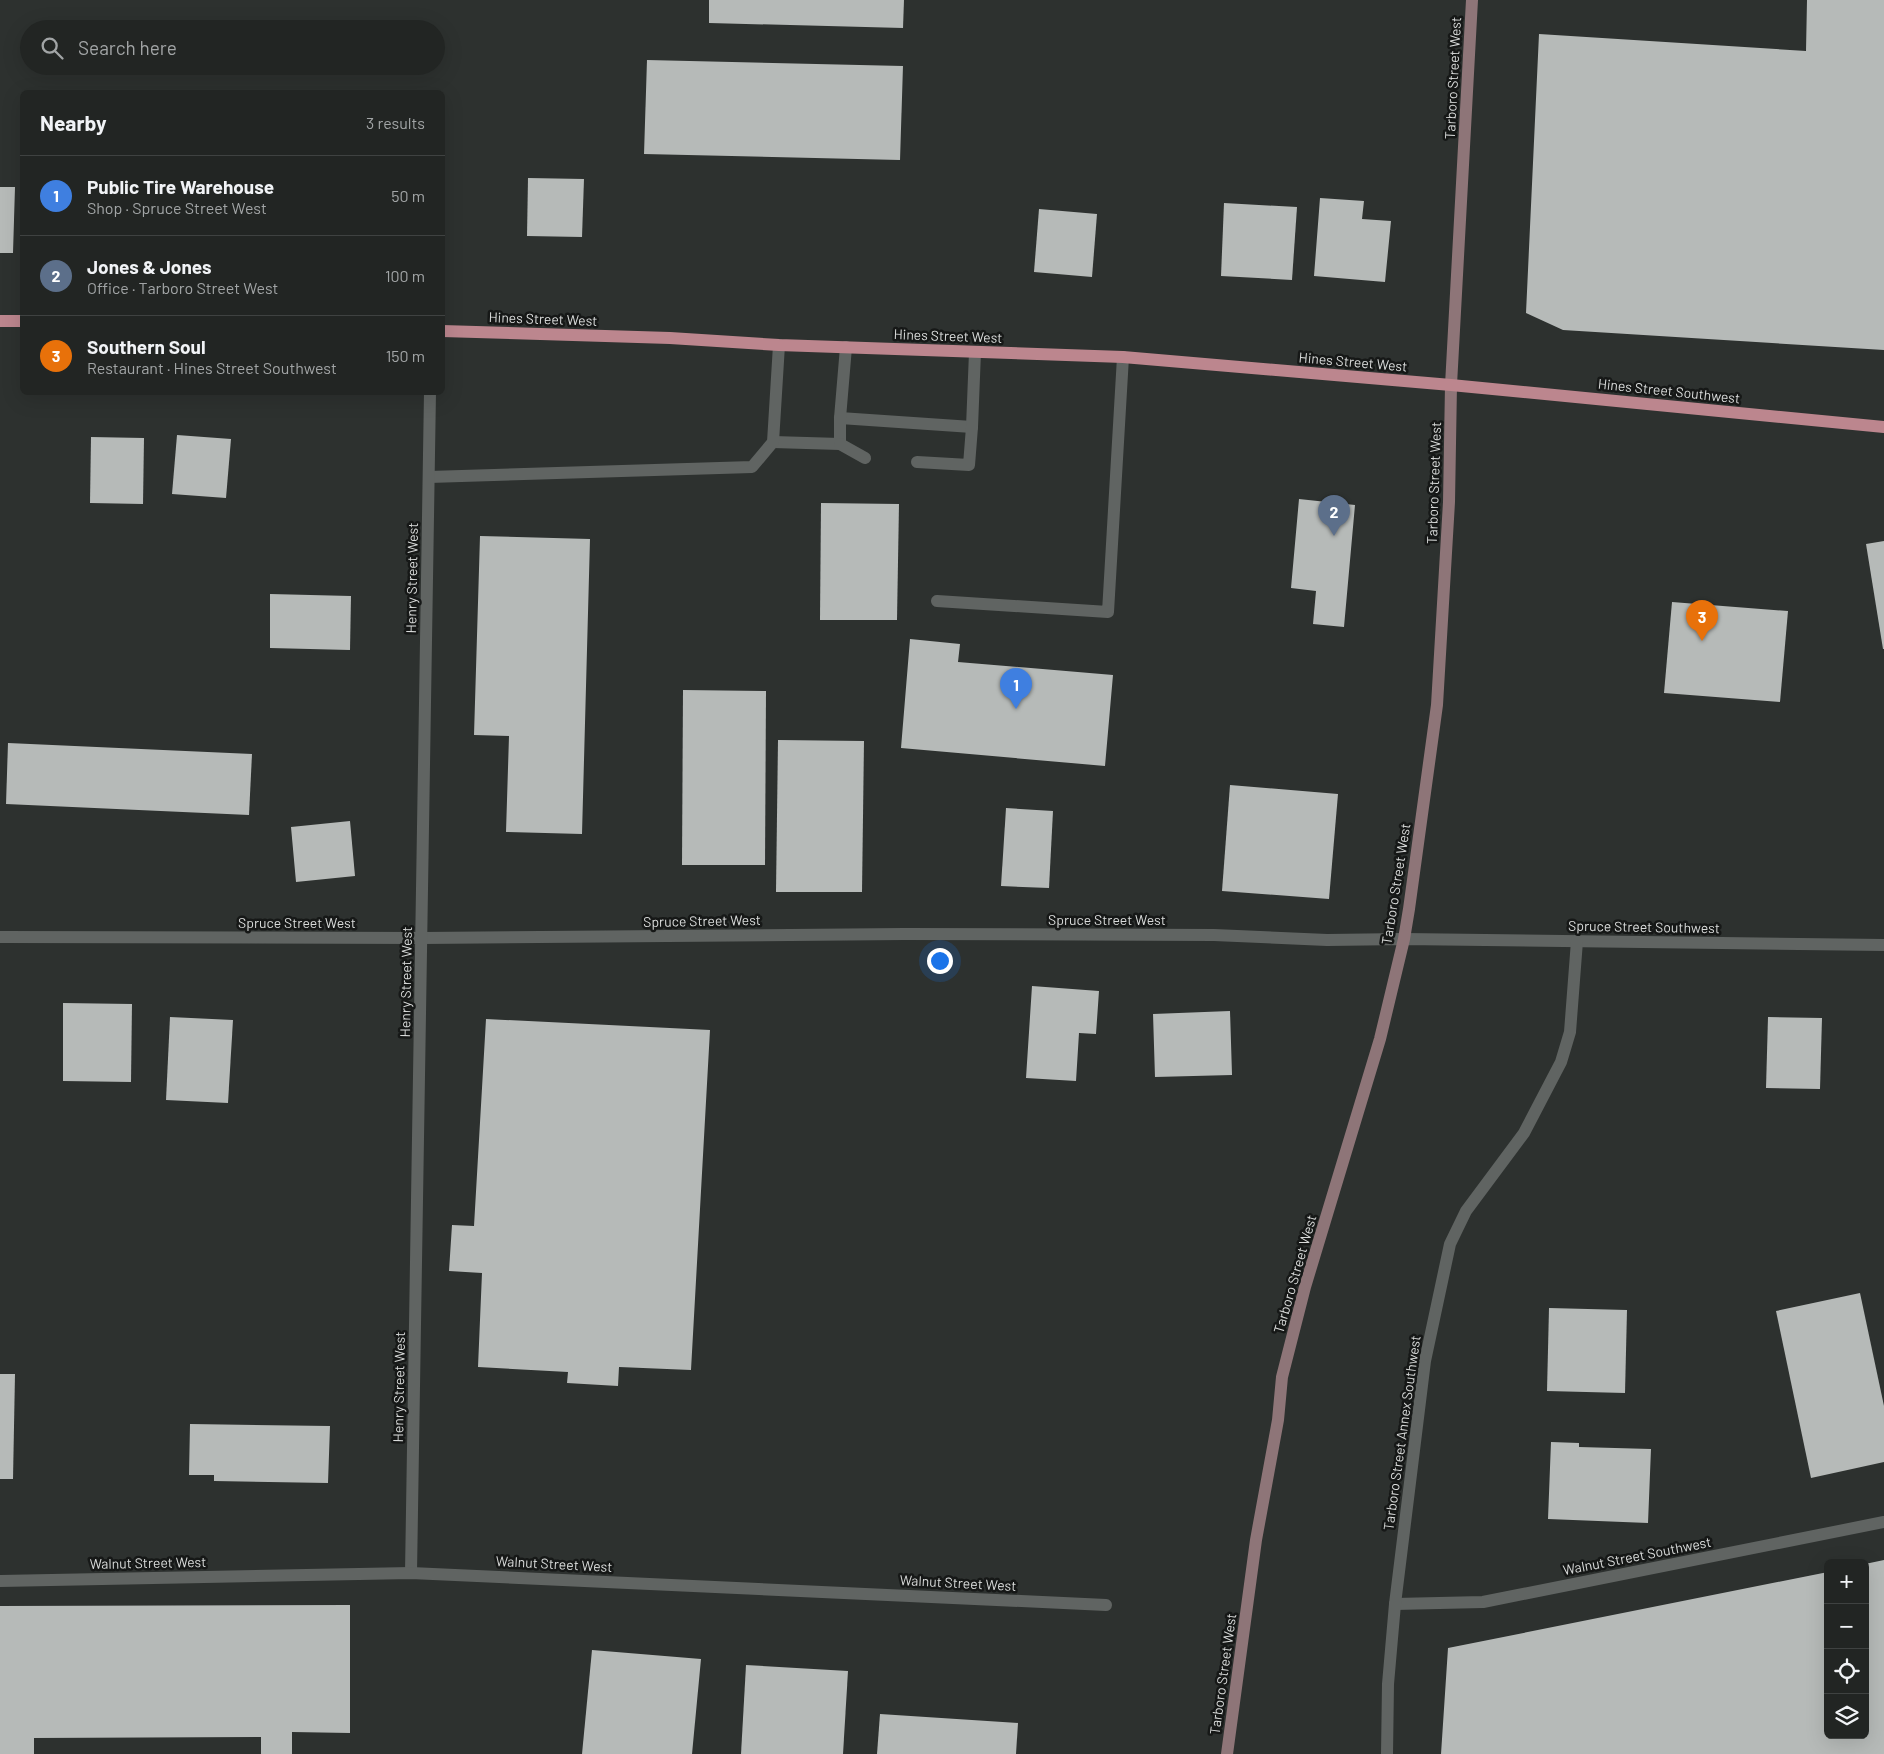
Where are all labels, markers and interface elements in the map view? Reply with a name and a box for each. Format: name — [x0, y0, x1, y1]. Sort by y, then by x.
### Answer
street label: Tarboro Street West — [1441, 16, 1464, 140]
search box — [20, 20, 445, 75]
icon: search — [38, 34, 66, 62]
text: Search here — [78, 36, 177, 59]
text: Nearby — [40, 110, 106, 135]
text: 3 results — [366, 113, 425, 132]
text: Public Tire Warehouse — [87, 175, 274, 198]
text: 1 — [53, 186, 59, 205]
text: 50 m — [391, 186, 425, 205]
text: Shop · Spruce Street West — [87, 198, 267, 217]
text: Jones & Jones — [87, 255, 212, 278]
text: 2 — [52, 266, 60, 285]
text: 100 m — [385, 266, 425, 285]
text: Office · Tarboro Street West — [87, 278, 278, 297]
street label: Hines Street West — [488, 308, 598, 329]
street label: Hines Street West — [893, 325, 1003, 346]
text: Southern Soul — [87, 335, 206, 358]
text: 3 — [52, 346, 60, 365]
text: 150 m — [386, 346, 425, 365]
street label: Hines Street West — [1298, 348, 1408, 375]
text: Restaurant · Hines Street Southwest — [87, 358, 337, 377]
street label: Hines Street Southwest — [1597, 375, 1741, 406]
street label: Tarboro Street West — [1423, 422, 1444, 544]
pin: 2 — [1318, 495, 1350, 536]
street label: Henry Street West — [402, 523, 421, 633]
pin: 3 — [1686, 600, 1718, 641]
pin: 1 — [1000, 668, 1032, 709]
street label: Tarboro Street West — [1378, 822, 1413, 946]
street label: Spruce Street West — [643, 911, 761, 930]
street label: Spruce Street West — [1048, 911, 1166, 928]
street label: Spruce Street West — [238, 914, 356, 931]
street label: Spruce Street Southwest — [1568, 917, 1720, 936]
street label: Henry Street West — [396, 927, 415, 1037]
your location — [927, 948, 953, 974]
street label: Tarboro Street West — [1269, 1213, 1320, 1335]
street label: Henry Street West — [389, 1332, 408, 1442]
street label: Tarboro Street Annex Southwest — [1379, 1334, 1424, 1532]
street label: Walnut Street Southwest — [1561, 1533, 1713, 1578]
street label: Walnut Street West — [495, 1552, 613, 1575]
street label: Walnut Street West — [89, 1553, 206, 1572]
map controls — [1824, 1559, 1869, 1739]
button: + — [1824, 1559, 1869, 1604]
street label: Walnut Street West — [899, 1571, 1017, 1594]
button: − — [1824, 1604, 1869, 1649]
street label: Tarboro Street West — [1206, 1612, 1239, 1736]
button: locate — [1824, 1649, 1869, 1694]
button: layers — [1824, 1694, 1869, 1739]

